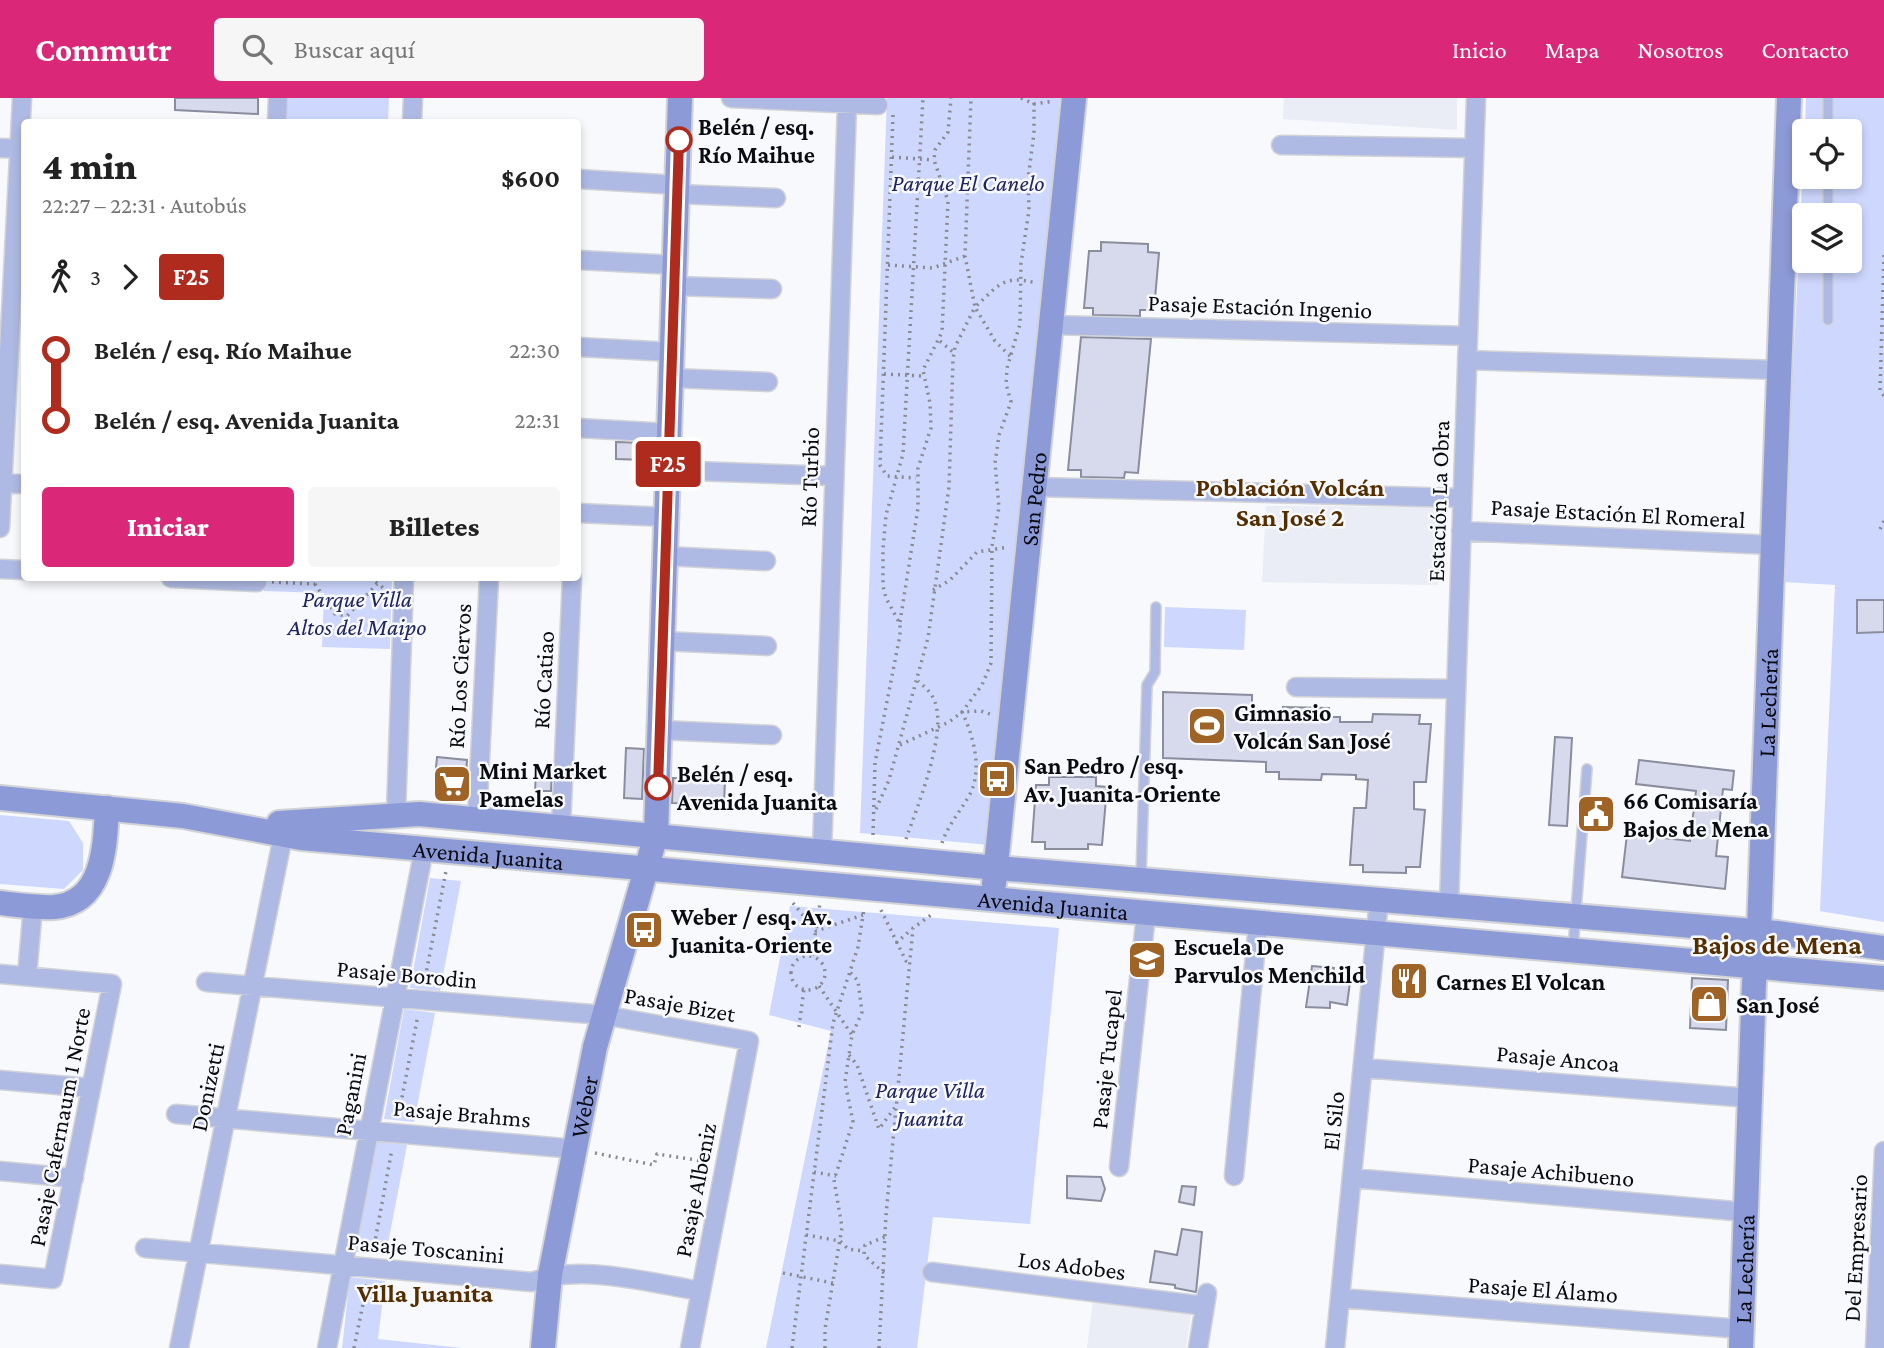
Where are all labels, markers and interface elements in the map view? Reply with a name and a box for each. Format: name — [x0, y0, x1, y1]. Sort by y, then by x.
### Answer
search box — [214, 18, 704, 81]
icon: search — [238, 30, 276, 68]
text: Commutr — [35, 31, 172, 68]
text: Buscar aquí — [294, 35, 415, 64]
text: Inicio — [1452, 36, 1507, 63]
text: Mapa — [1545, 36, 1599, 63]
text: Nosotros — [1637, 36, 1724, 63]
text: Contacto — [1762, 36, 1849, 63]
place label: Belén / esq. Río Maihue — [698, 113, 815, 168]
map controls — [1792, 119, 1862, 273]
button: locate — [1792, 119, 1862, 189]
marker: Belén / esq. Río Maihue — [666, 127, 692, 153]
text: 4 min — [42, 145, 137, 187]
text: $600 — [501, 164, 560, 193]
park label: Parque El Canelo — [891, 169, 1045, 196]
text: 22:27 – 22:31 · Autobús — [42, 192, 247, 218]
button: layers — [1792, 203, 1862, 273]
icon: walk — [42, 258, 80, 296]
icon: forward — [111, 258, 149, 296]
text: F25 — [173, 263, 210, 290]
text: 3 — [90, 264, 101, 290]
street label: Pasaje Estación Ingenio — [1147, 289, 1373, 323]
text: Belén / esq. Río Maihue — [94, 336, 352, 365]
text: 22:30 — [509, 337, 560, 363]
text: Belén / esq. Avenida Juanita — [94, 406, 399, 435]
text: 22:31 — [514, 407, 560, 433]
street label: Estación La Obra — [1422, 420, 1454, 582]
street label: Río Turbio — [794, 426, 824, 528]
line badge: F25 — [628, 441, 708, 487]
text: F25 — [650, 450, 686, 477]
street label: San Pedro — [1015, 451, 1051, 547]
district label: Población Volcán San José 2 — [1195, 473, 1385, 532]
button: Iniciar — [42, 487, 294, 567]
button: Billetes — [308, 487, 560, 567]
street label: Pasaje Estación El Romeral — [1490, 493, 1746, 533]
park label: Parque Villa Altos del Maipo — [287, 585, 426, 640]
street label: Río Los Ciervos — [442, 603, 476, 749]
street label: Río Catiao — [527, 630, 559, 730]
street label: La Lechería — [1752, 648, 1783, 758]
place label: Gimnasio Volcán San José — [1233, 699, 1391, 754]
sports icon: Gimnasio Volcán San José — [1186, 705, 1228, 747]
place label: San Pedro / esq. Av. Juanita-Oriente — [1023, 752, 1221, 807]
place label: Mini Market Pamelas — [479, 757, 607, 812]
bus stop icon: San Pedro / esq. Av. Juanita-Oriente — [976, 758, 1018, 800]
place label: Belén / esq. Avenida Juanita — [676, 760, 838, 815]
supermarket icon: Mini Market Pamelas — [431, 763, 473, 805]
marker: Belén / esq. Avenida Juanita — [645, 774, 671, 800]
place label: 66 Comisaría Bajos de Mena — [1623, 787, 1769, 843]
public building icon: 66 Comisaría Bajos de Mena — [1575, 793, 1617, 835]
street label: Avenida Juanita — [412, 834, 565, 875]
street label: Avenida Juanita — [977, 884, 1130, 925]
place label: Weber / esq. Av. Juanita-Oriente — [668, 903, 832, 958]
bus stop icon: Weber / esq. Av. Juanita-Oriente — [623, 909, 665, 951]
district label: Bajos de Mena — [1692, 929, 1862, 960]
place label: Escuela De Parvulos Menchild — [1174, 933, 1365, 988]
school or university icon: Escuela De Parvulos Menchild — [1126, 939, 1168, 981]
street label: Pasaje Borodin — [336, 954, 478, 994]
restaurant icon: Carnes El Volcan — [1388, 960, 1430, 1002]
place label: Carnes El Volcan — [1436, 968, 1605, 995]
street label: Pasaje Bizet — [622, 981, 739, 1027]
shop icon: San José — [1688, 983, 1730, 1025]
street label: Pasaje Tucapel — [1085, 988, 1127, 1130]
place label: San José — [1736, 991, 1819, 1018]
street label: Pasaje Cafernaum 1 Norte — [23, 1005, 95, 1249]
street label: Pasaje Ancoa — [1495, 1039, 1621, 1077]
street label: Donizetti — [184, 1040, 230, 1134]
street label: Paganini — [329, 1050, 371, 1138]
street label: Weber — [564, 1073, 603, 1140]
park label: Parque Villa Juanita — [875, 1076, 985, 1131]
street label: El Silo — [1316, 1090, 1350, 1152]
street label: Pasaje Brahms — [392, 1094, 532, 1132]
street label: Pasaje Albeniz — [669, 1120, 721, 1260]
street label: Pasaje Achibueno — [1467, 1150, 1635, 1192]
street label: Del Empresario — [1838, 1173, 1872, 1323]
street label: La Lechería — [1728, 1214, 1759, 1324]
street label: Pasaje Toscanini — [347, 1228, 505, 1268]
street label: Los Adobes — [1017, 1245, 1127, 1285]
street label: Pasaje El Álamo — [1467, 1270, 1619, 1308]
district label: Villa Juanita — [356, 1279, 493, 1308]

